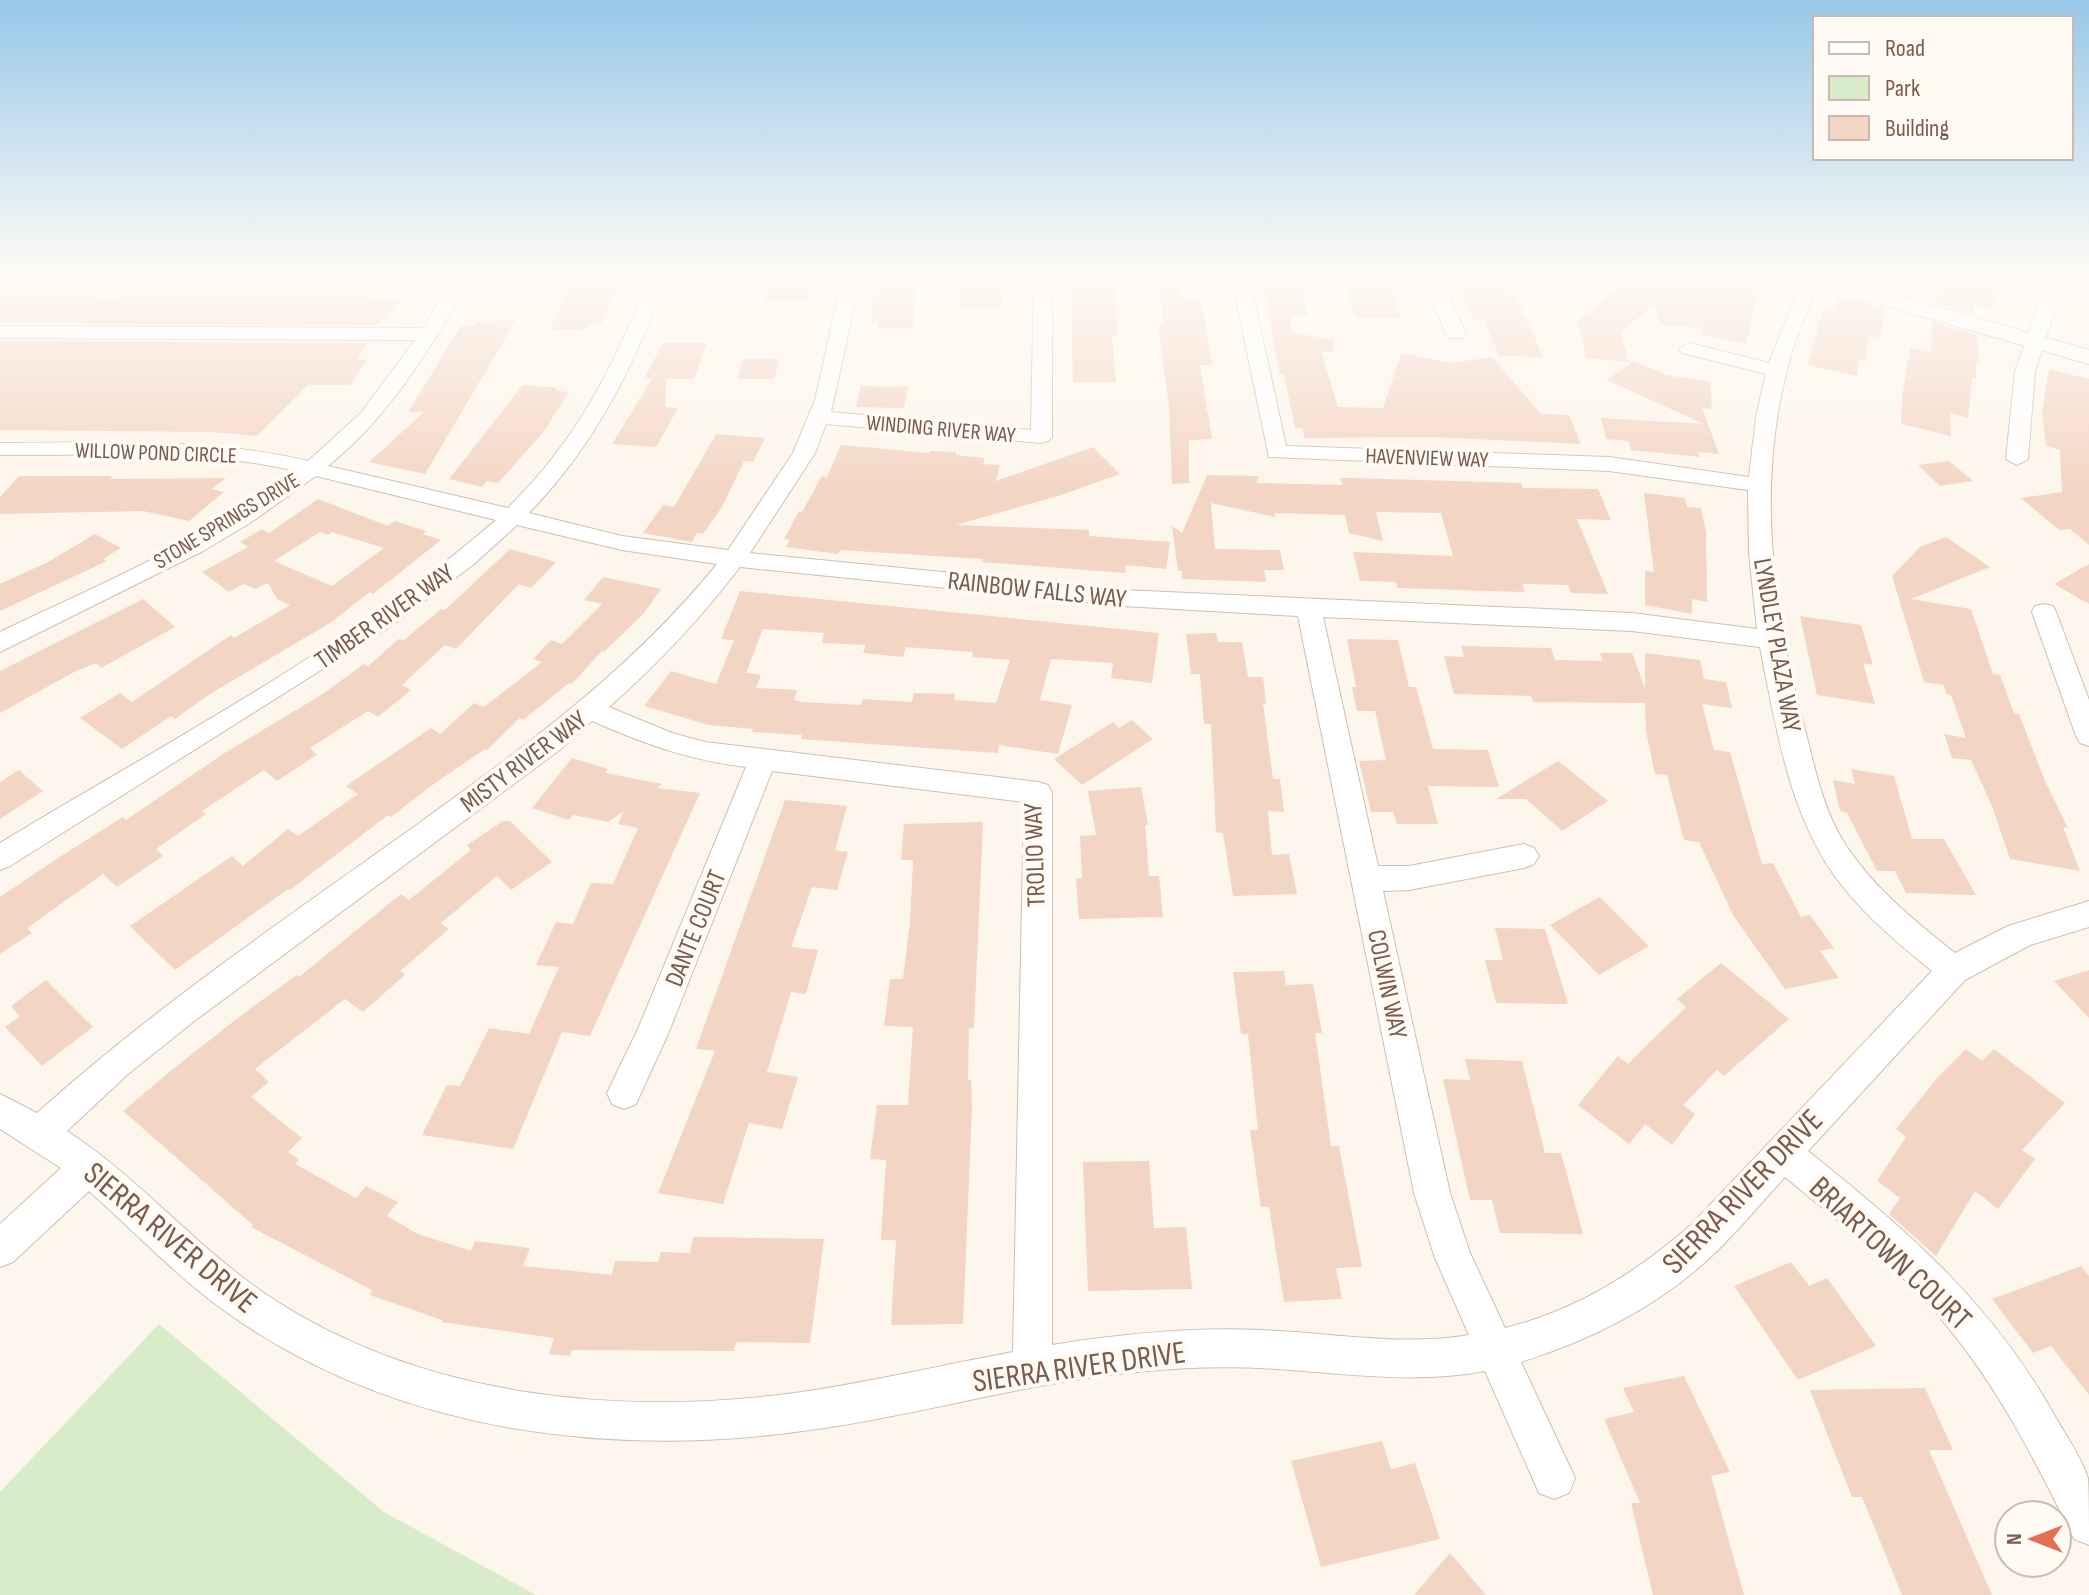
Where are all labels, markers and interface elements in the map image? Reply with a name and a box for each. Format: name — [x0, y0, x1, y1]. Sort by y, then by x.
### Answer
legend — [1813, 16, 2073, 160]
text: Road — [1885, 34, 1925, 63]
text: Park — [1885, 74, 1920, 103]
text: Building — [1885, 114, 1949, 143]
street label: WINDING RIVER WAY — [865, 410, 1017, 449]
street label: WILLOW POND CIRCLE — [75, 437, 237, 470]
street label: HAVENVIEW WAY — [1365, 443, 1489, 474]
street label: STONE SPRINGS DRIVE — [149, 467, 305, 575]
street label: LYNDLEY PLAZA WAY — [1746, 556, 1807, 735]
street label: TIMBER RIVER WAY — [309, 558, 461, 677]
street label: RAINBOW FALLS WAY — [946, 566, 1128, 615]
street label: MISTY RIVER WAY — [455, 705, 593, 820]
street label: TROLIO WAY — [1018, 802, 1053, 908]
street label: DANTE COURT — [659, 866, 734, 991]
street label: COLWIN WAY — [1360, 927, 1413, 1042]
street label: SIERRA RIVER DRIVE — [1654, 1101, 1832, 1283]
street label: SIERRA RIVER DRIVE — [75, 1154, 265, 1322]
street label: BRIARTOWN COURT — [1801, 1169, 1979, 1339]
street label: SIERRA RIVER DRIVE — [970, 1333, 1188, 1402]
north arrow — [1993, 1499, 2073, 1579]
text: N — [2001, 1533, 2028, 1545]

